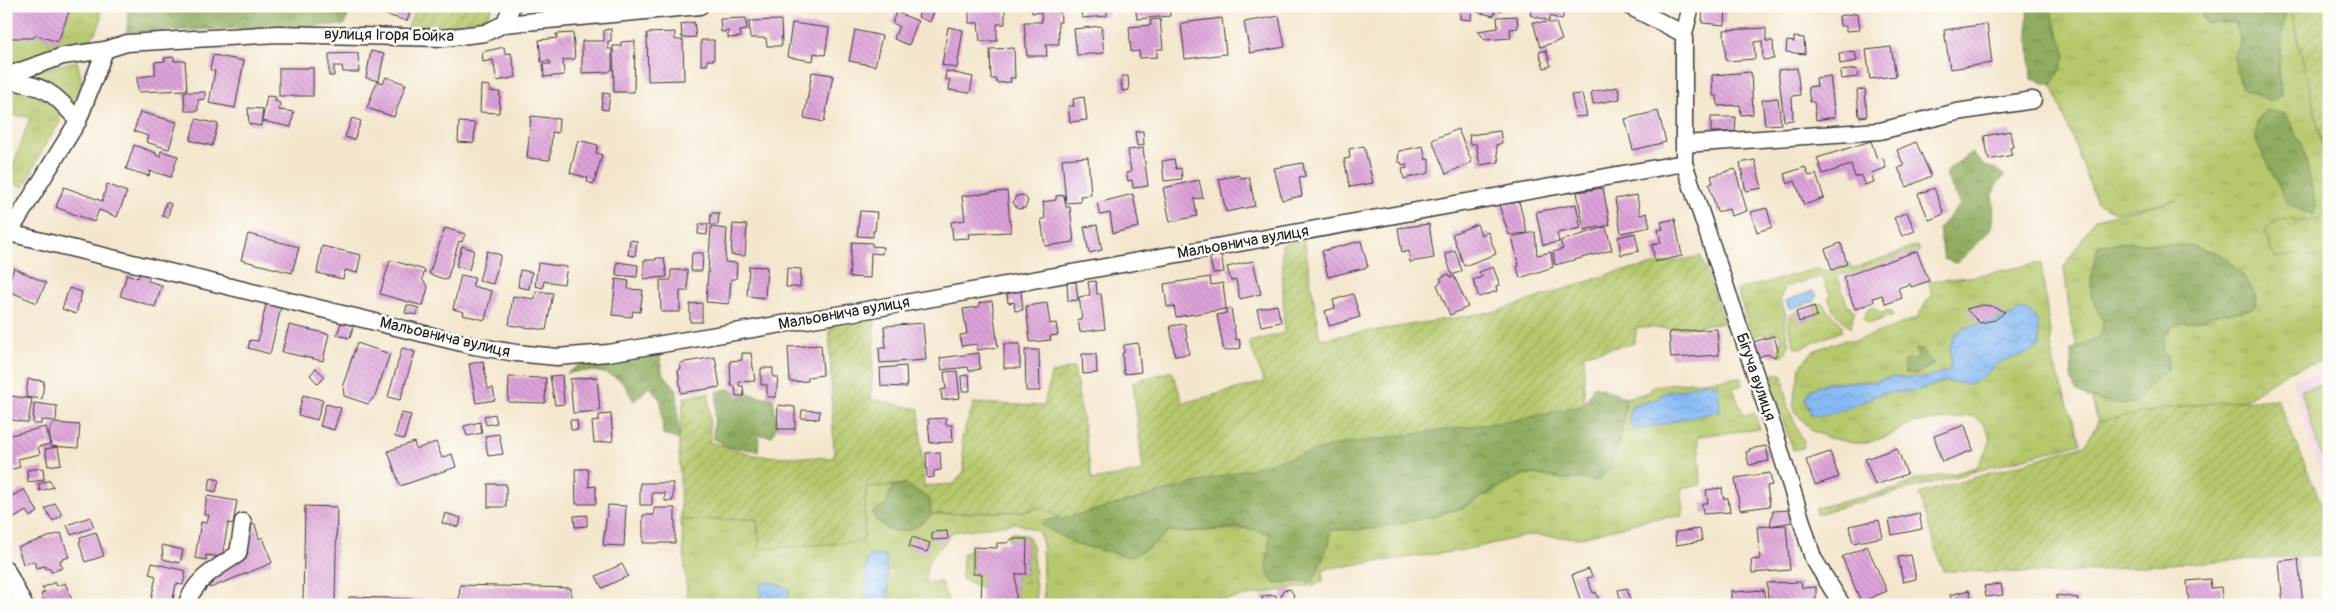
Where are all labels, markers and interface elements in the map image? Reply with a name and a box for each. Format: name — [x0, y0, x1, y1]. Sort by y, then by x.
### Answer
street label: вулиця Ігоря Бойка — [324, 24, 454, 46]
street label: Мальовнича вулиця — [1176, 221, 1310, 263]
street label: Мальовнича вулиця — [777, 292, 911, 334]
street label: Мальовнича вулиця — [378, 312, 512, 362]
street label: Бігуча вулиця — [1732, 330, 1780, 424]

